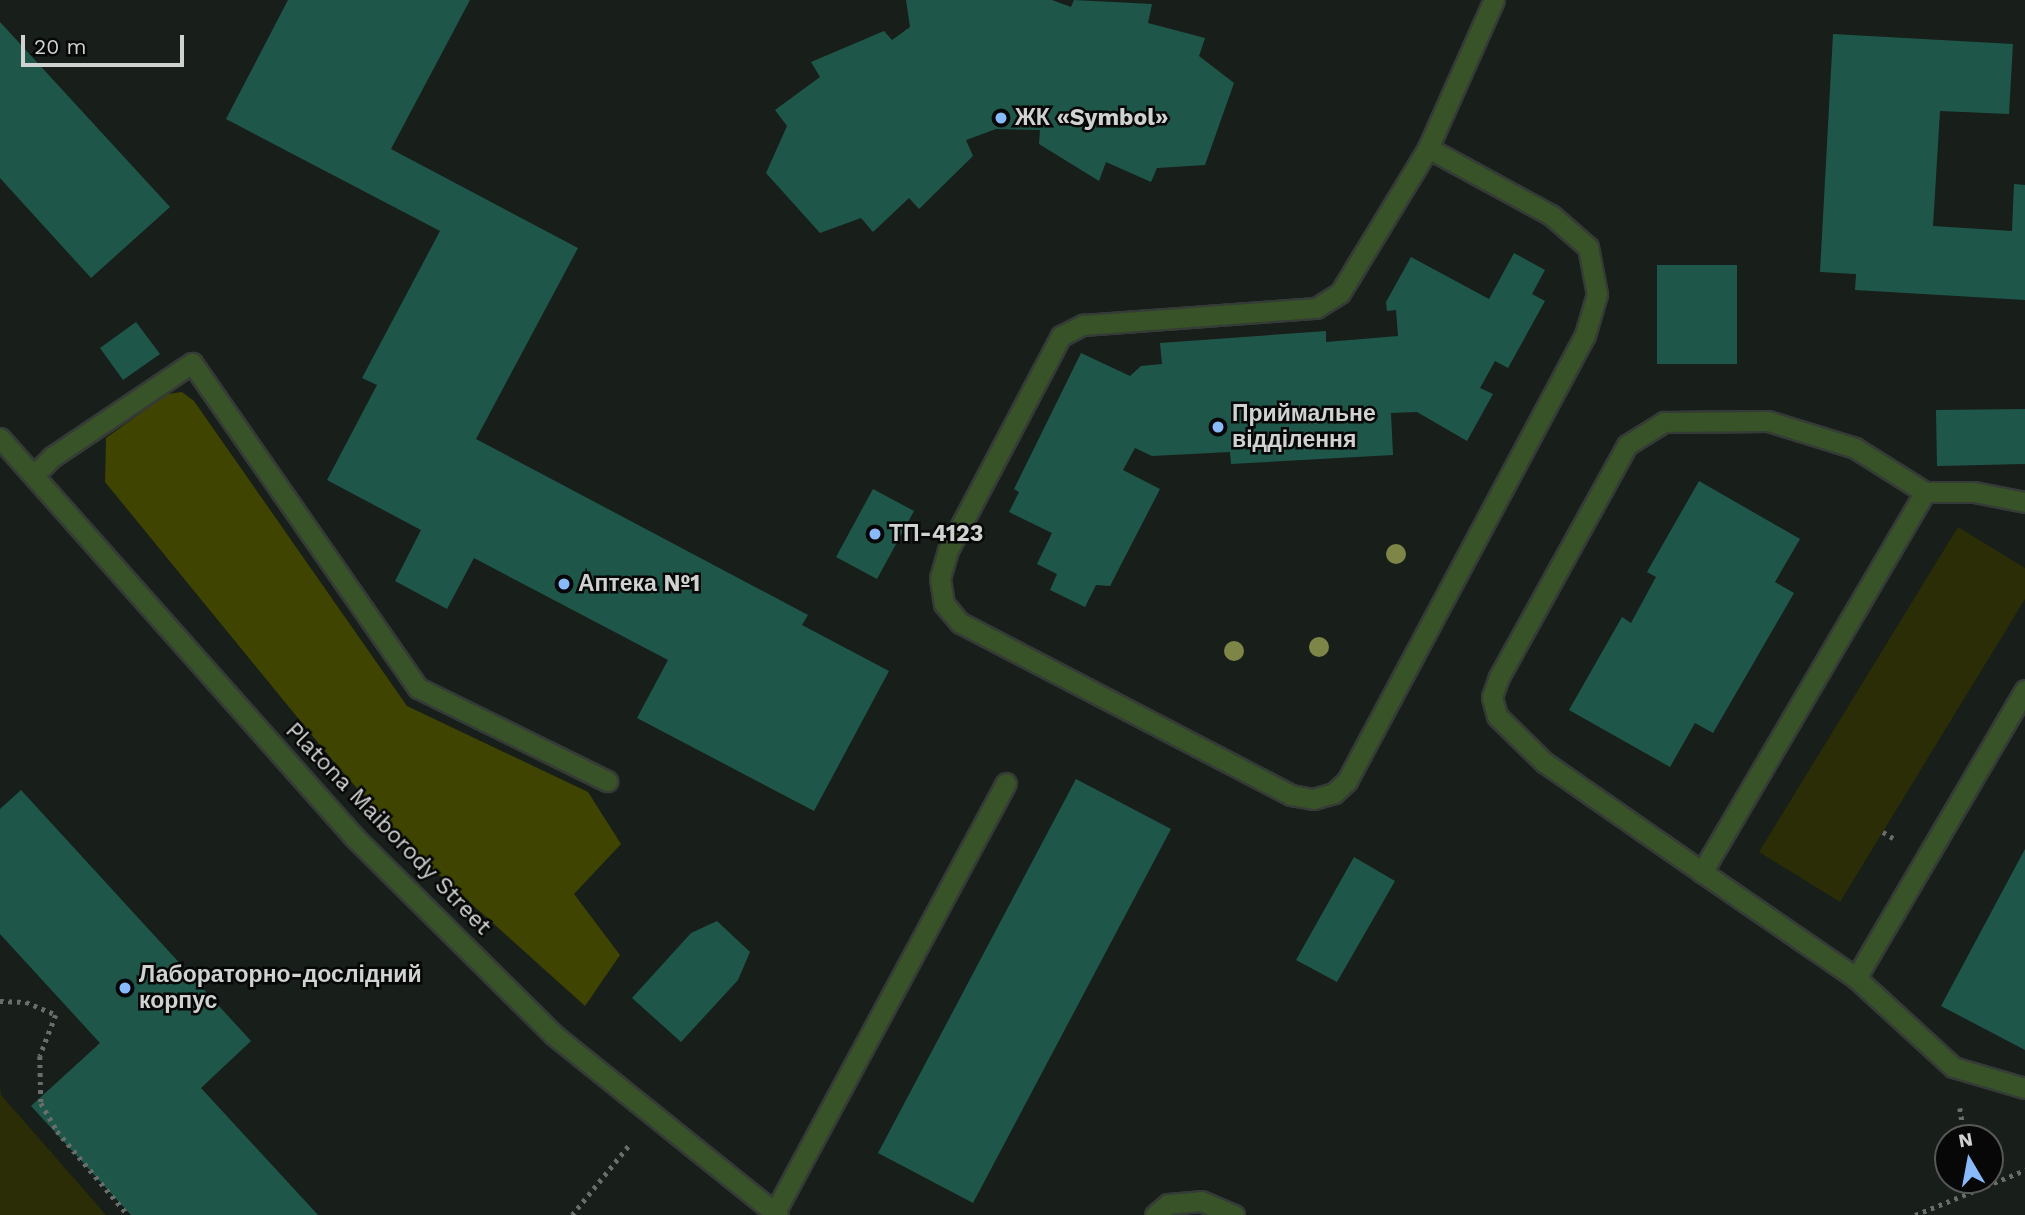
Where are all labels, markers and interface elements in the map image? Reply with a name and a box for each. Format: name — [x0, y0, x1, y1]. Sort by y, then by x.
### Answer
scale bar — [24, 21, 187, 65]
text: 20 m — [34, 34, 86, 59]
place label: ЖК «Symbol» — [1015, 104, 1168, 132]
marker: ЖК «Symbol» — [993, 110, 1009, 126]
place label: Приймальне відділення — [1232, 400, 1376, 454]
marker: Приймальне відділення — [1210, 419, 1226, 435]
place label: ТП-4123 — [889, 520, 983, 548]
marker: ТП-4123 — [867, 526, 883, 542]
place label: Аптека №1 — [578, 570, 700, 598]
marker: Аптека №1 — [556, 576, 572, 592]
street label: Platona Maiborody Street — [279, 717, 497, 941]
place label: Лабораторно-дослідний корпус — [139, 961, 422, 1015]
marker: Лабораторно-дослідний корпус — [117, 980, 133, 996]
north arrow — [1934, 1124, 2004, 1194]
text: N — [1957, 1127, 1975, 1152]

